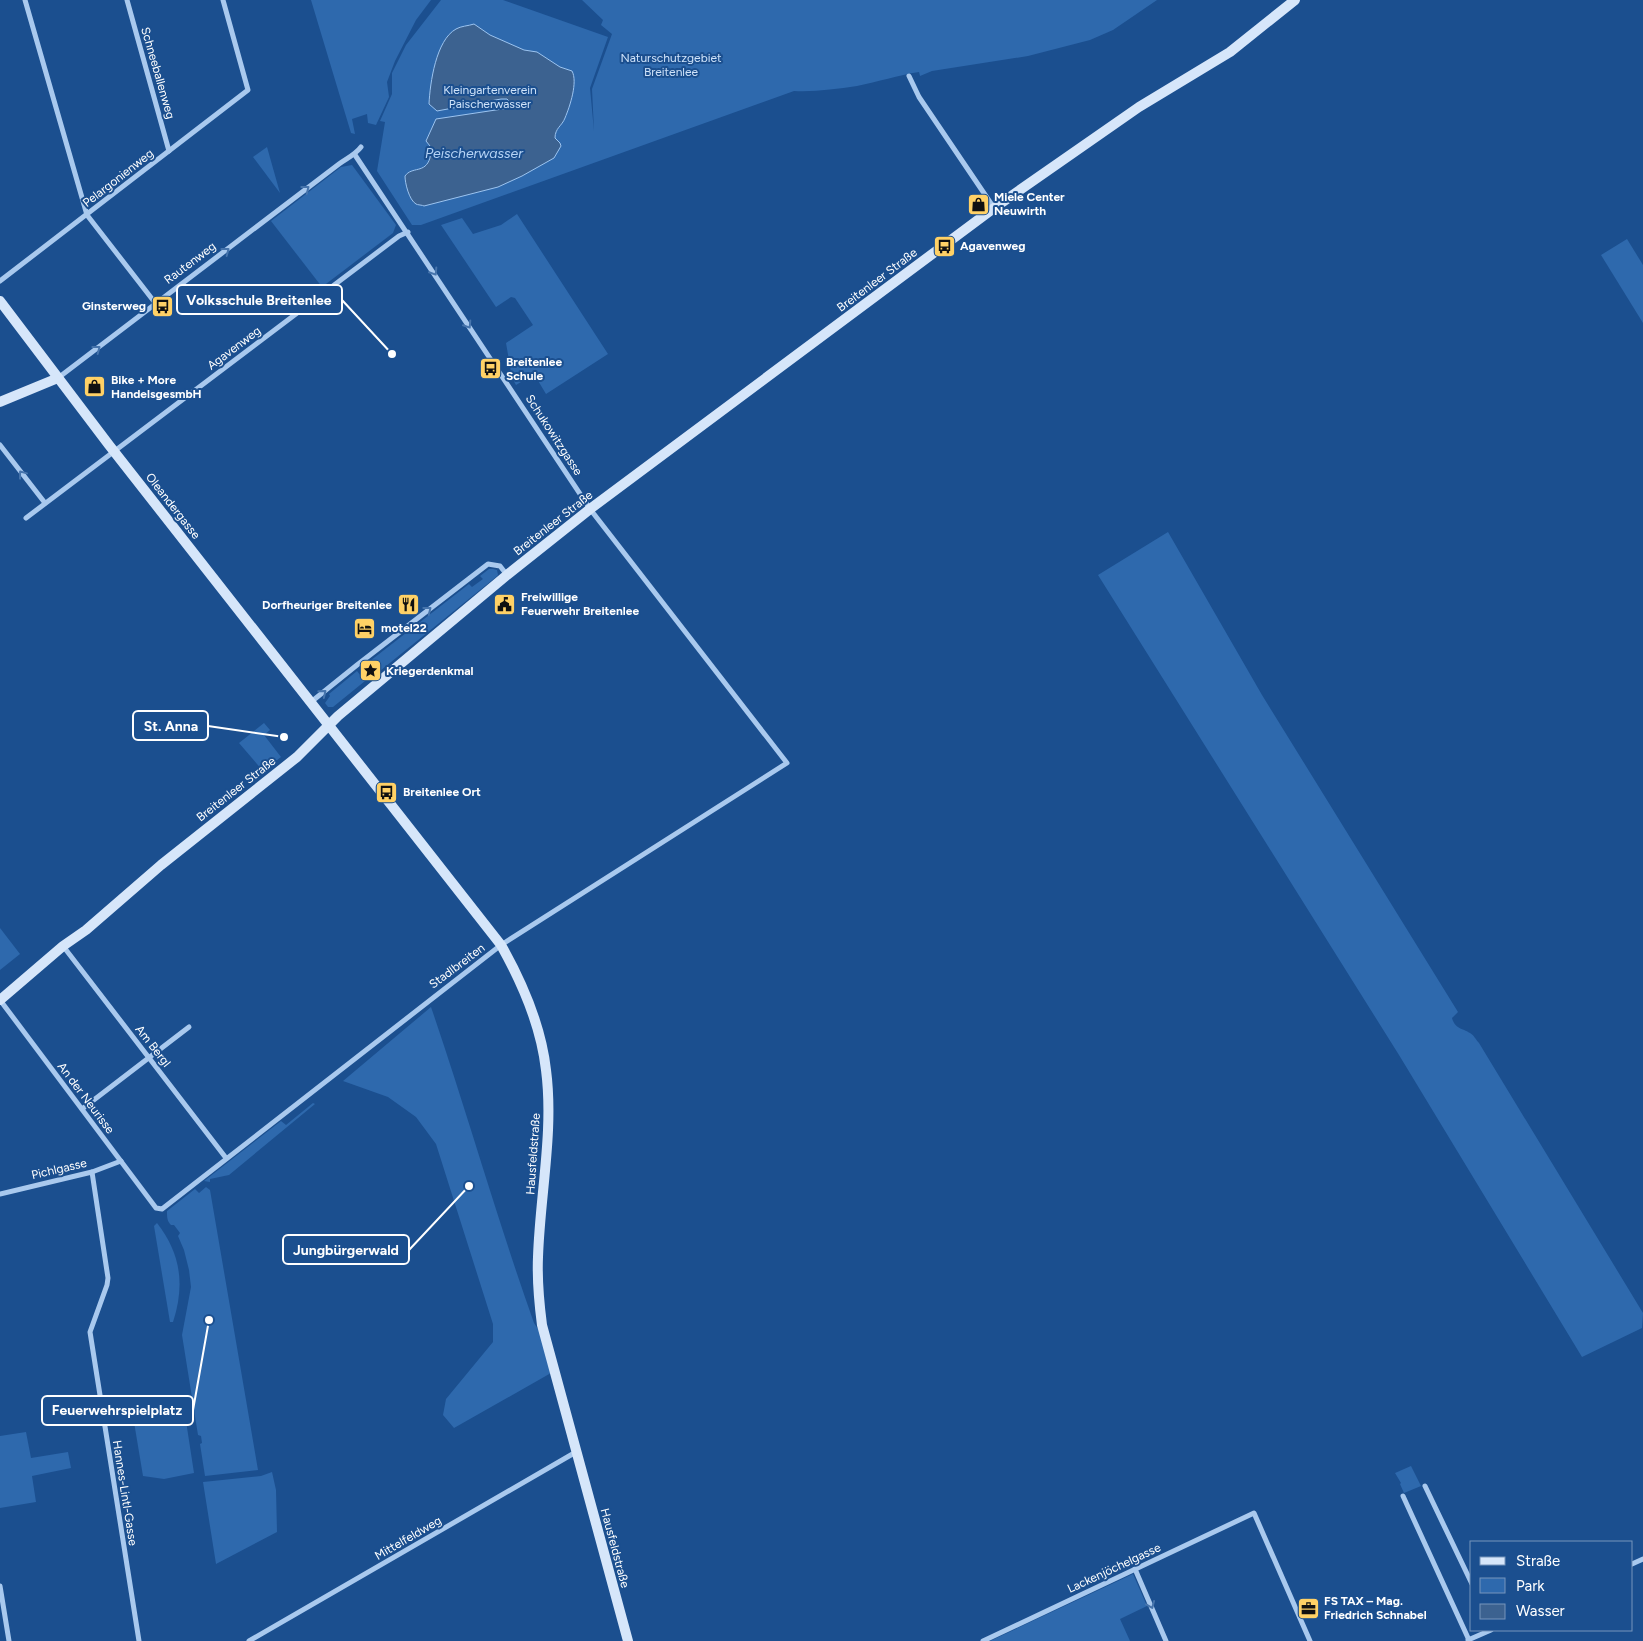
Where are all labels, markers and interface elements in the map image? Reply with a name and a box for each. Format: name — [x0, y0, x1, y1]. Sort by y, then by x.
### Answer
street label: Schneeballenweg — [138, 26, 178, 120]
park label: Naturschutzgebiet Breitenlee — [620, 51, 722, 79]
park label: Kleingartenverein Paischerwasser — [443, 83, 537, 111]
water label: Peischerwasser — [425, 145, 524, 162]
street label: Pelargonienweg — [80, 146, 156, 210]
one-way arrow — [300, 186, 309, 194]
place label: Miele Center Neuwirth — [994, 190, 1065, 218]
shop icon: Miele Center Neuwirth — [966, 192, 990, 216]
bus stop icon: Agavenweg — [932, 234, 956, 258]
street label: Rautenweg — [161, 239, 219, 287]
place label: Agavenweg — [960, 239, 1025, 253]
street label: Breitenleer Straße — [834, 245, 920, 315]
one-way arrow — [220, 248, 229, 256]
one-way arrow — [428, 266, 437, 276]
callout: Volksschule Breitenlee — [177, 285, 342, 314]
text: Volksschule Breitenlee — [186, 292, 332, 309]
bus stop icon: Ginsterweg — [150, 294, 174, 318]
place label: Ginsterweg — [82, 299, 146, 313]
one-way arrow — [462, 320, 472, 329]
street label: Agavenweg — [205, 323, 263, 373]
one-way arrow — [91, 346, 101, 355]
place label: Breitenlee Schule — [506, 355, 562, 383]
bus stop icon: Breitenlee Schule — [478, 357, 502, 381]
place label: Bike + More HandelsgesmbH — [111, 373, 202, 401]
shop icon: Bike + More HandelsgesmbH — [83, 375, 107, 399]
street label: Schukowitzgasse — [523, 392, 586, 478]
street label: Oleandergasse — [143, 470, 203, 542]
one-way arrow — [20, 471, 28, 480]
street label: Breitenleer Straße — [511, 487, 596, 558]
place label: Freiwillige Feuerwehr Breitenlee — [521, 590, 639, 618]
public building icon: Freiwillige Feuerwehr Breitenlee — [493, 592, 517, 616]
restaurant icon: Dorfheuriger Breitenlee — [396, 593, 420, 617]
place label: Dorfheuriger Breitenlee — [262, 598, 392, 612]
one-way arrow — [422, 607, 432, 616]
hotel icon: motel22 — [353, 616, 377, 640]
place label: motel22 — [381, 621, 427, 635]
place icon: Kriegerdenkmal — [358, 659, 382, 683]
place label: Kriegerdenkmal — [386, 664, 474, 678]
one-way arrow — [317, 690, 326, 698]
callout: St. Anna — [133, 711, 208, 740]
text: St. Anna — [144, 718, 198, 735]
street label: Breitenleer Straße — [194, 753, 279, 824]
bus stop icon: Breitenlee Ort — [375, 780, 399, 804]
place label: Breitenlee Ort — [403, 785, 481, 799]
street label: Stadlbreiten — [426, 940, 488, 991]
street label: Am Bergl — [132, 1022, 174, 1070]
street label: An der Neurisse — [55, 1060, 118, 1137]
street label: Hausfeldstraße — [523, 1112, 543, 1195]
street label: Pichlgasse — [30, 1156, 89, 1182]
callout: Jungbürgerwald — [283, 1235, 409, 1264]
text: Jungbürgerwald — [293, 1242, 399, 1259]
callout: Feuerwehrspielplatz — [42, 1396, 193, 1425]
text: Feuerwehrspielplatz — [52, 1402, 182, 1419]
street label: Hannes-Lintl-Gasse — [110, 1439, 140, 1547]
street label: Hausfeldstraße — [598, 1507, 632, 1590]
street label: Mittelfeldweg — [372, 1513, 444, 1563]
street label: Lackenjöchelgasse — [1065, 1540, 1163, 1596]
legend — [1470, 1541, 1633, 1631]
text: Straße — [1516, 1552, 1560, 1570]
text: Park — [1516, 1577, 1545, 1595]
place label: FS TAX – Mag. Friedrich Schnabel — [1324, 1594, 1427, 1622]
office icon: FS TAX – Mag. Friedrich Schnabel — [1296, 1596, 1320, 1620]
one-way arrow — [1144, 1600, 1155, 1609]
text: Wasser — [1516, 1602, 1565, 1620]

